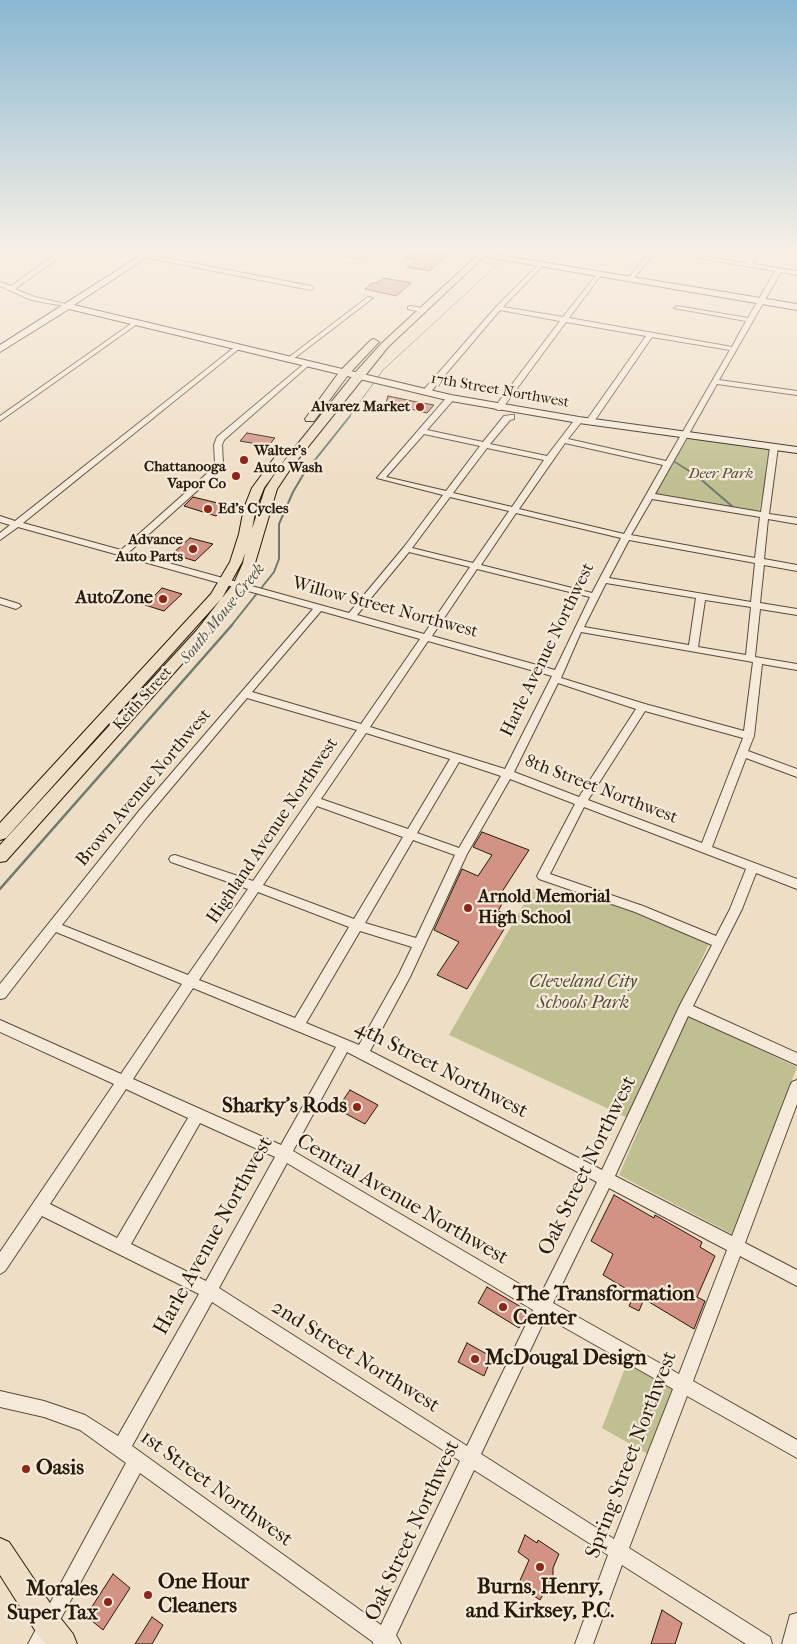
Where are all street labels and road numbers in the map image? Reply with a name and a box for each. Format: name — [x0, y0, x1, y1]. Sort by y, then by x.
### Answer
street label: 17th Street Northwest — [429, 370, 571, 412]
street label: Harle Avenue Northwest — [496, 559, 600, 741]
street label: Willow Street Northwest — [290, 573, 480, 643]
street label: Keith Street — [110, 664, 176, 734]
street label: Brown Avenue Northwest — [72, 705, 216, 871]
street label: Highland Avenue Northwest — [203, 734, 343, 928]
street label: 8th Street Northwest — [521, 751, 681, 829]
street label: 4th Street Northwest — [350, 1015, 532, 1125]
street label: Oak Street Northwest — [534, 1072, 642, 1260]
street label: Central Avenue Northwest — [292, 1129, 512, 1271]
street label: Harle Avenue Northwest — [149, 1132, 279, 1340]
street label: 2nd Street Northwest — [266, 1295, 444, 1419]
street label: Spring Street Northwest — [581, 1348, 683, 1562]
street label: 1st Street Northwest — [135, 1425, 297, 1553]
street label: Oak Street Northwest — [360, 1437, 466, 1625]

